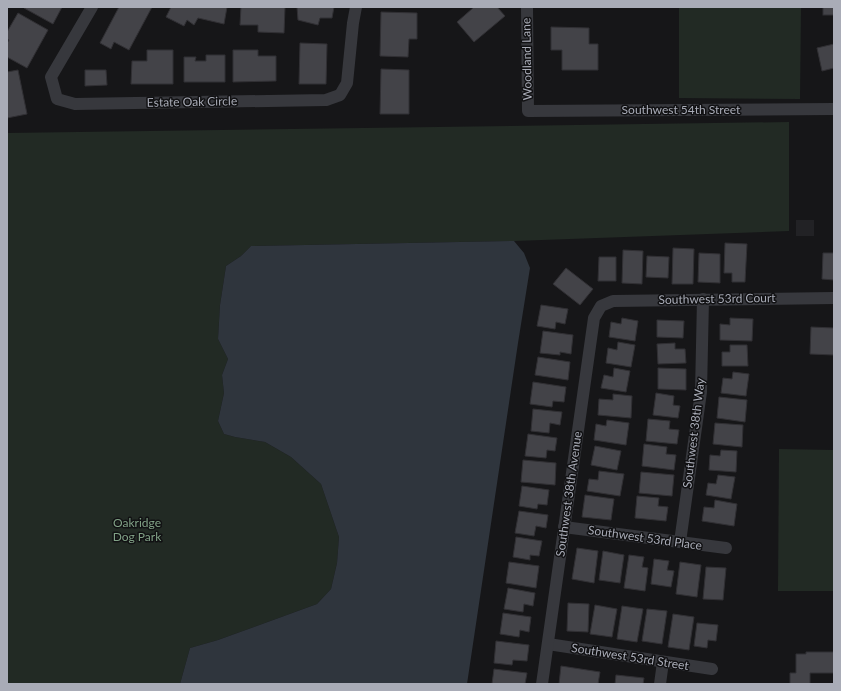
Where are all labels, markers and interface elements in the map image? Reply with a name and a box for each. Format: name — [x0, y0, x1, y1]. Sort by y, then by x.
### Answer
street label: Woodland Lane — [518, 18, 535, 100]
street label: Estate Oak Circle — [147, 93, 237, 110]
street label: Southwest 54th Street — [622, 102, 741, 117]
street label: Southwest 53rd Court — [658, 290, 776, 307]
street label: Southwest 38th Way — [679, 376, 708, 489]
street label: Southwest 38th Avenue — [552, 430, 585, 558]
park label: Oakridge Dog Park — [113, 515, 162, 544]
street label: Southwest 53rd Place — [587, 522, 703, 553]
street label: Southwest 53rd Street — [570, 640, 691, 673]

